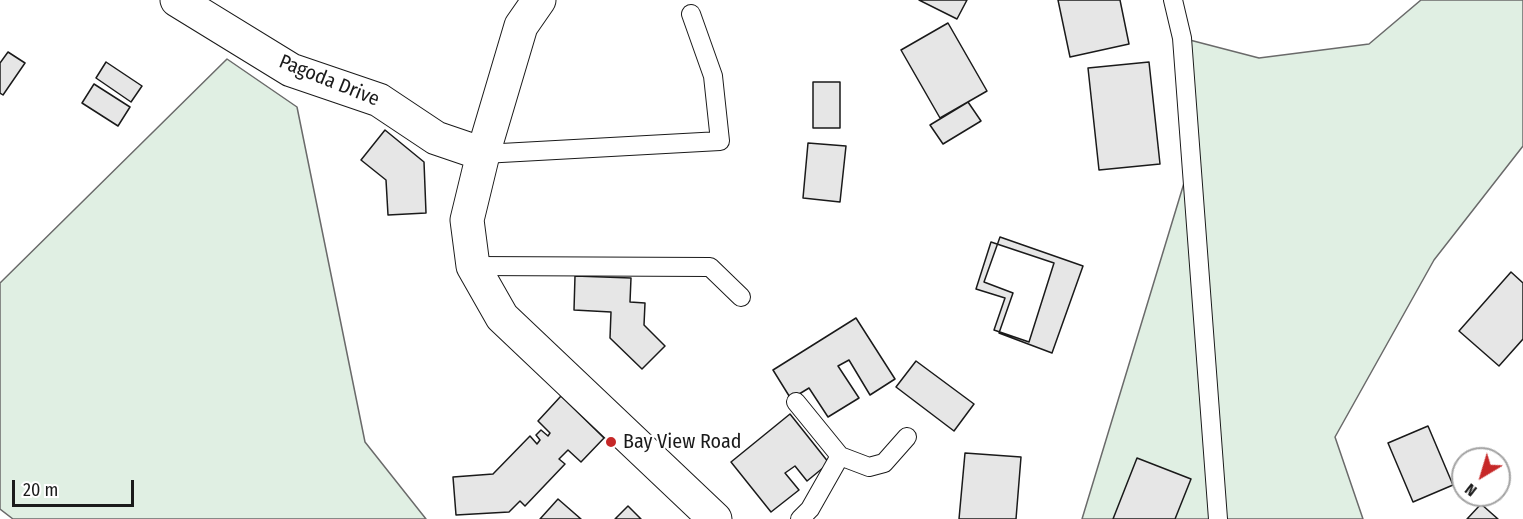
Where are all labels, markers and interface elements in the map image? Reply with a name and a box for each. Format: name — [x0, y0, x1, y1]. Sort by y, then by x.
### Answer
street label: Pagoda Drive — [275, 50, 383, 112]
place label: Bay View Road — [623, 430, 741, 454]
marker: Bay View Road — [604, 435, 618, 449]
north arrow — [1451, 447, 1511, 507]
scale bar — [15, 468, 136, 506]
text: 20 m — [23, 479, 58, 501]
text: N — [1461, 480, 1480, 500]

